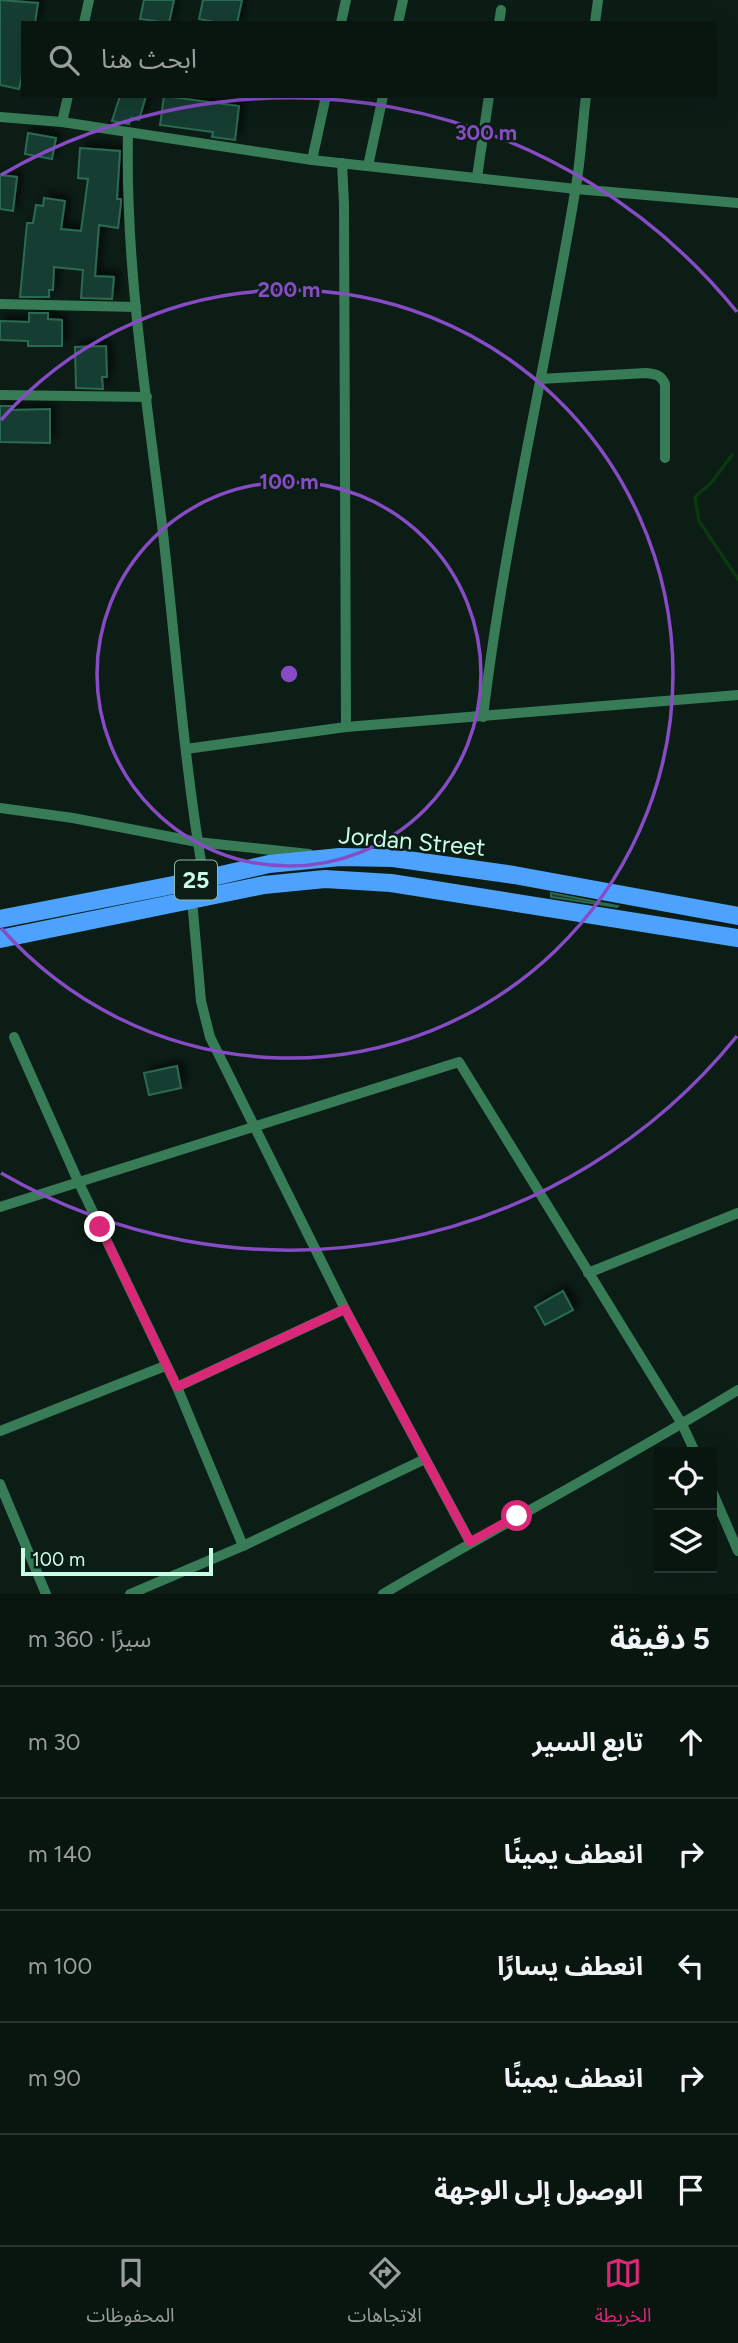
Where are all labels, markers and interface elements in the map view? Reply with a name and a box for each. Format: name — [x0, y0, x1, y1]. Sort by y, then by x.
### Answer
search box — [21, 21, 717, 98]
icon: search — [45, 41, 83, 79]
text: ابحث هنا — [101, 43, 197, 75]
text: 300 m — [455, 120, 517, 145]
text: 200 m — [258, 277, 320, 302]
text: 100 m — [259, 469, 319, 494]
centre of rings — [277, 662, 301, 686]
street label: Jordan Street — [337, 820, 487, 862]
road number: 25 — [175, 860, 217, 900]
route end — [84, 1211, 115, 1242]
map controls — [654, 1447, 717, 1573]
button: locate — [654, 1447, 717, 1510]
route start — [501, 1500, 532, 1531]
button: layers — [654, 1510, 717, 1573]
scale bar — [21, 1545, 214, 1577]
text: 100 m — [32, 1548, 85, 1571]
text: 5 دقيقة — [610, 1620, 710, 1657]
text: سيرًا · 360 m — [28, 1625, 151, 1653]
icon: ahead — [672, 1723, 710, 1761]
text: تابع السير — [532, 1726, 643, 1758]
text: 30 m — [28, 1728, 81, 1756]
icon: right — [672, 1835, 710, 1873]
text: انعطف يمينًا — [504, 1838, 643, 1870]
text: 140 m — [28, 1840, 92, 1868]
icon: left — [672, 1947, 710, 1985]
text: انعطف يسارًا — [497, 1950, 643, 1982]
text: 100 m — [28, 1952, 92, 1980]
icon: right — [672, 2059, 710, 2097]
text: انعطف يمينًا — [504, 2062, 643, 2094]
text: 90 m — [28, 2064, 81, 2092]
icon: arrive — [672, 2171, 710, 2209]
text: الوصول إلى الوجهة — [434, 2174, 643, 2206]
tab: المحفوظات — [86, 2254, 175, 2336]
tab: الاتجاهات — [348, 2254, 422, 2336]
tab: الخريطة — [595, 2254, 652, 2336]

